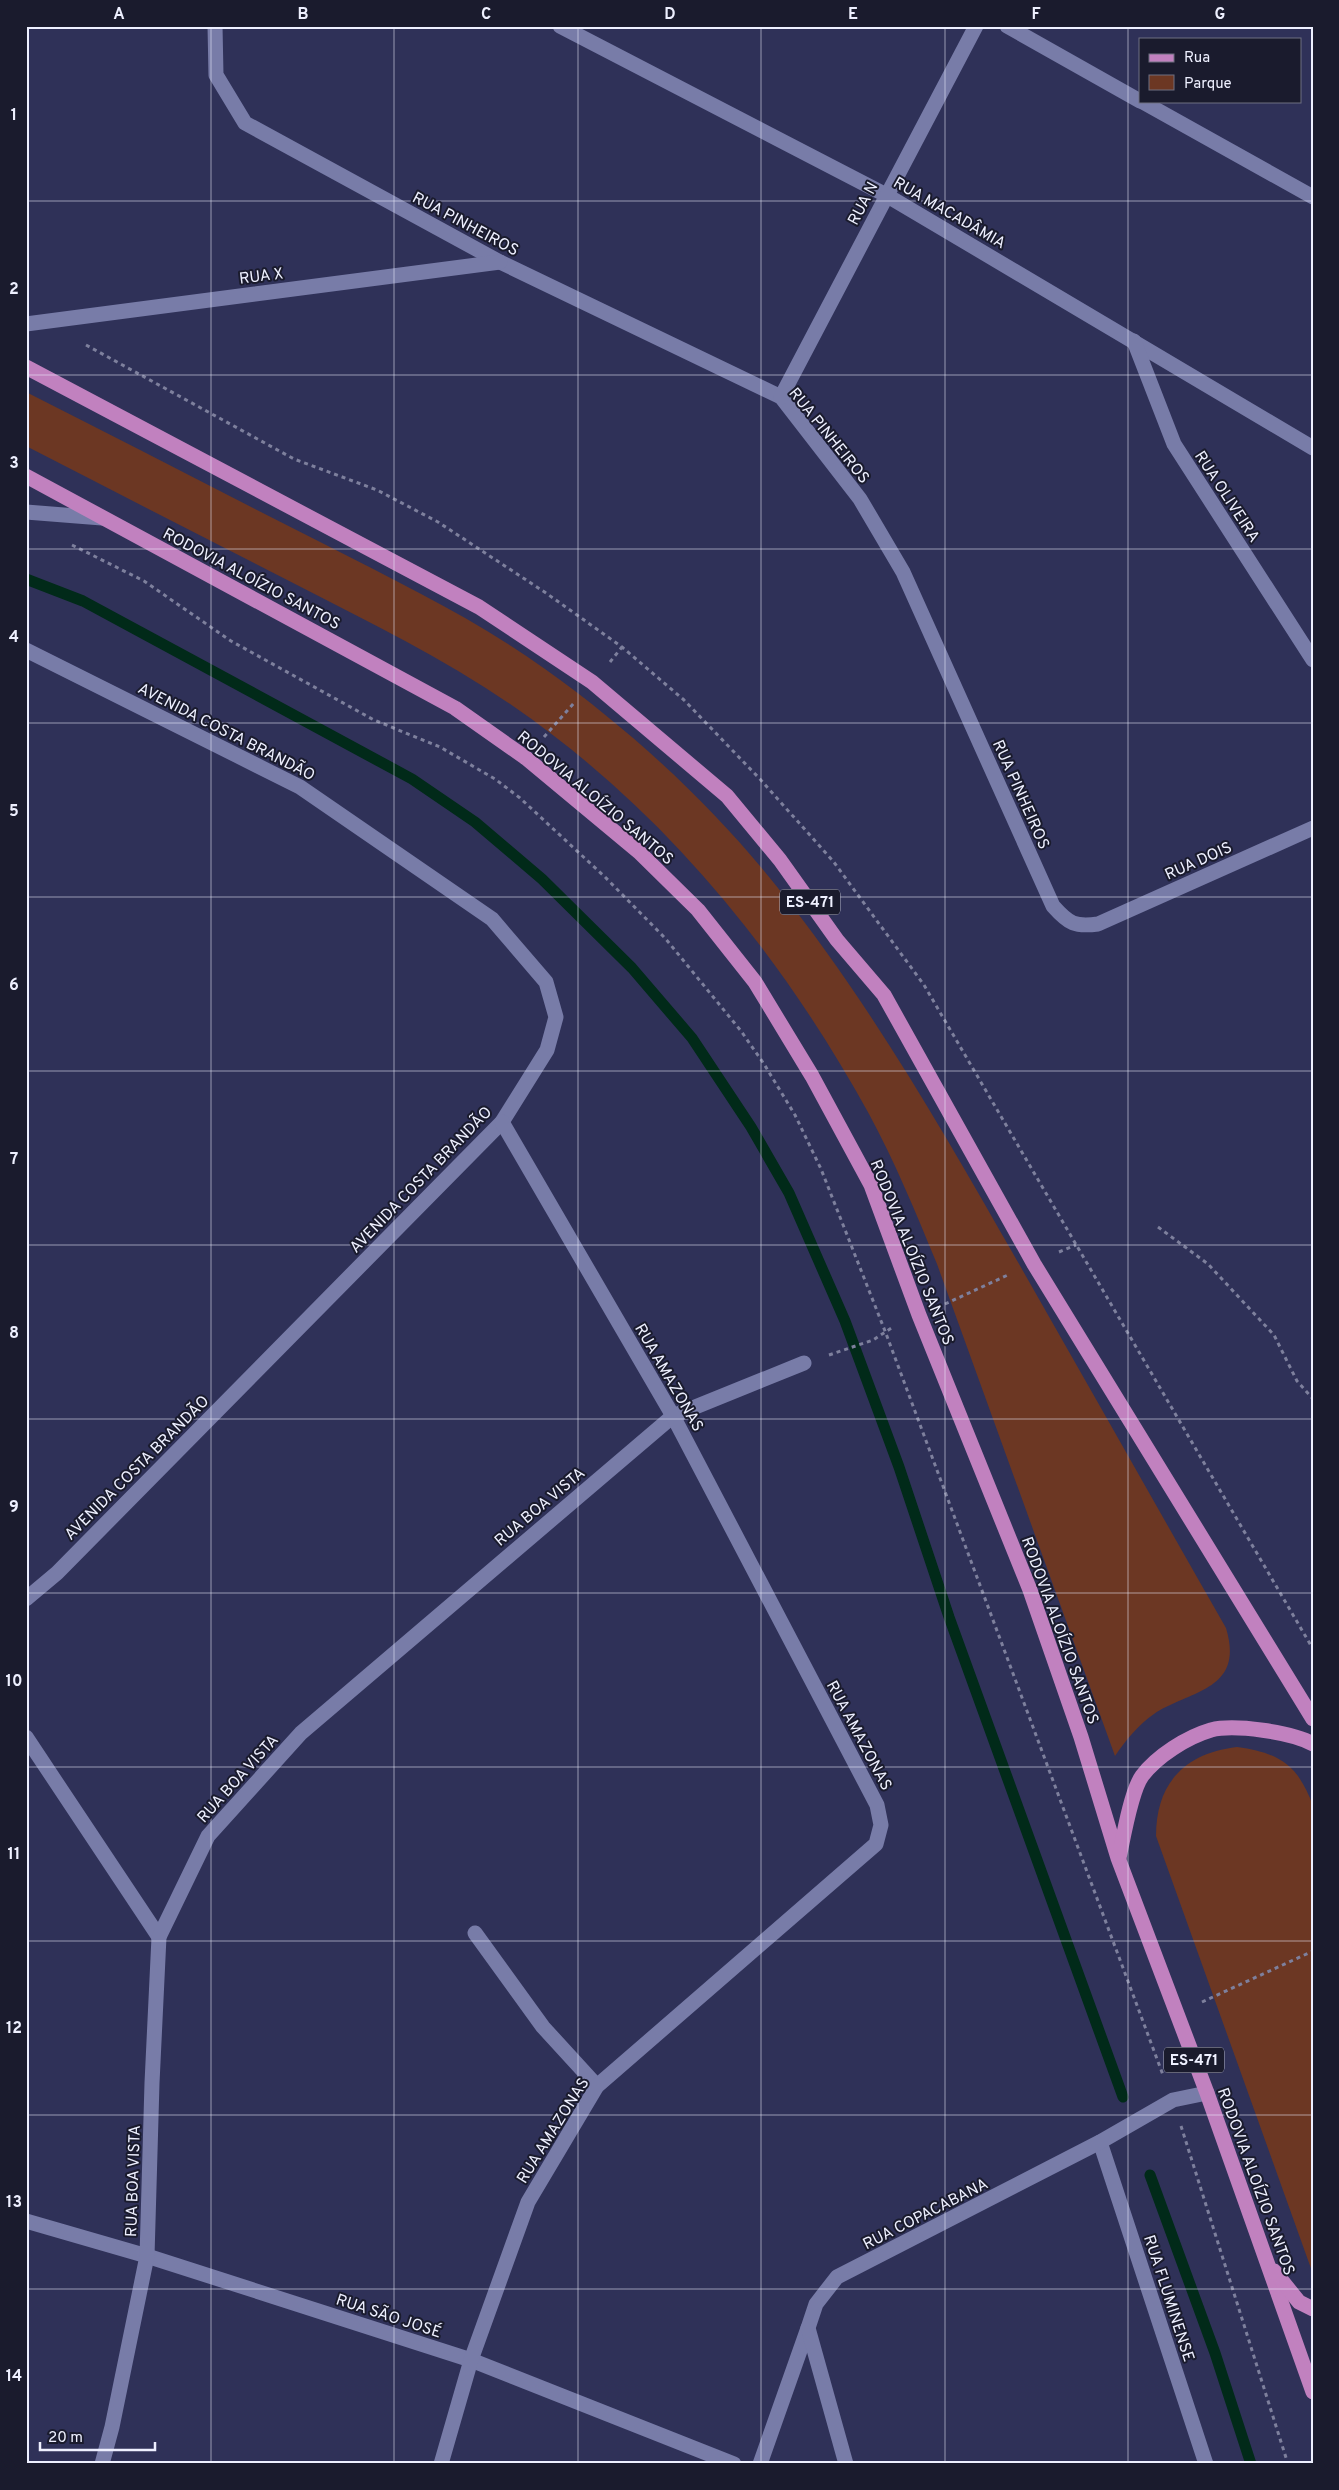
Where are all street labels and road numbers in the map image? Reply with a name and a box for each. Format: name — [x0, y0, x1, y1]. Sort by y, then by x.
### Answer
street label: RUA MACADÂMIA — [889, 172, 1010, 254]
street label: RUA N — [844, 179, 883, 229]
street label: RUA PINHEIROS — [408, 188, 522, 261]
street label: RUA X — [238, 264, 285, 290]
street label: RUA PINHEIROS — [784, 384, 873, 488]
street label: RUA OLIVEIRA — [1189, 448, 1263, 547]
street label: RODOVIA ALOÍZIO SANTOS — [159, 523, 344, 635]
street label: AVENIDA COSTA BRANDÃO — [134, 677, 319, 786]
street label: RODOVIA ALOÍZIO SANTOS — [512, 726, 678, 870]
street label: RUA PINHEIROS — [987, 737, 1053, 853]
street label: RUA DOIS — [1162, 838, 1236, 886]
road number: ES-471 — [780, 890, 840, 914]
street label: AVENIDA COSTA BRANDÃO — [344, 1101, 497, 1258]
street label: RODOVIA ALOÍZIO SANTOS — [865, 1156, 959, 1348]
street label: RUA AMAZONAS — [629, 1320, 707, 1436]
street label: AVENIDA COSTA BRANDÃO — [59, 1390, 214, 1545]
street label: RUA BOA VISTA — [491, 1464, 590, 1551]
street label: RODOVIA ALOÍZIO SANTOS — [1016, 1533, 1104, 1727]
street label: RUA AMAZONAS — [821, 1678, 896, 1794]
street label: RUA BOA VISTA — [194, 1731, 284, 1828]
road number: ES-471 — [1164, 2048, 1224, 2072]
street label: RUA AMAZONAS — [513, 2074, 594, 2188]
street label: RODOVIA ALOÍZIO SANTOS — [1212, 2084, 1300, 2278]
street label: RUA BOA VISTA — [122, 2125, 146, 2237]
street label: RUA COPACABANA — [860, 2174, 992, 2255]
street label: RUA FLUMINENSE — [1138, 2233, 1198, 2365]
street label: RUA SÃO JOSÉ — [333, 2288, 445, 2343]

